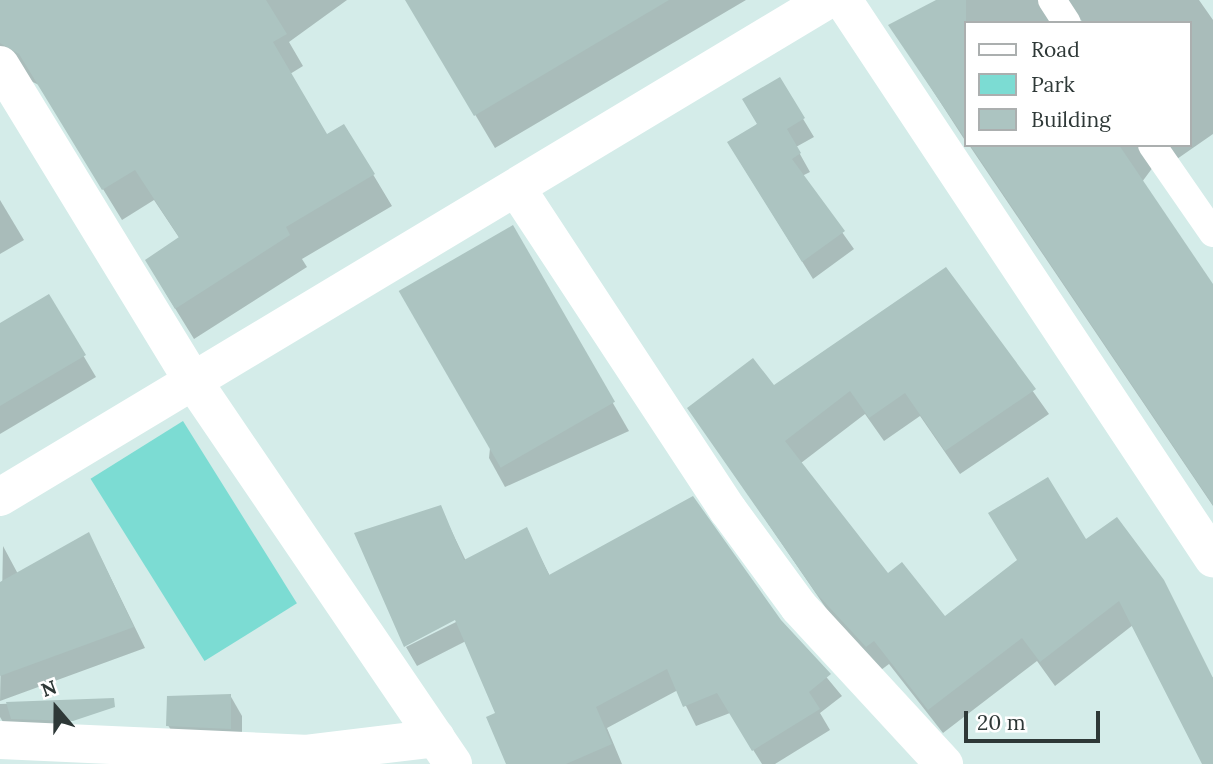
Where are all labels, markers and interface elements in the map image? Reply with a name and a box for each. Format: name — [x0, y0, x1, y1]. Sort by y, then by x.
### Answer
legend — [964, 21, 1192, 147]
text: Road — [1031, 36, 1080, 63]
text: Park — [1031, 71, 1075, 98]
text: Building — [1031, 106, 1111, 133]
north arrow — [21, 673, 91, 743]
text: N — [38, 674, 60, 702]
scale bar — [968, 698, 1104, 742]
text: 20 m — [977, 709, 1026, 736]

